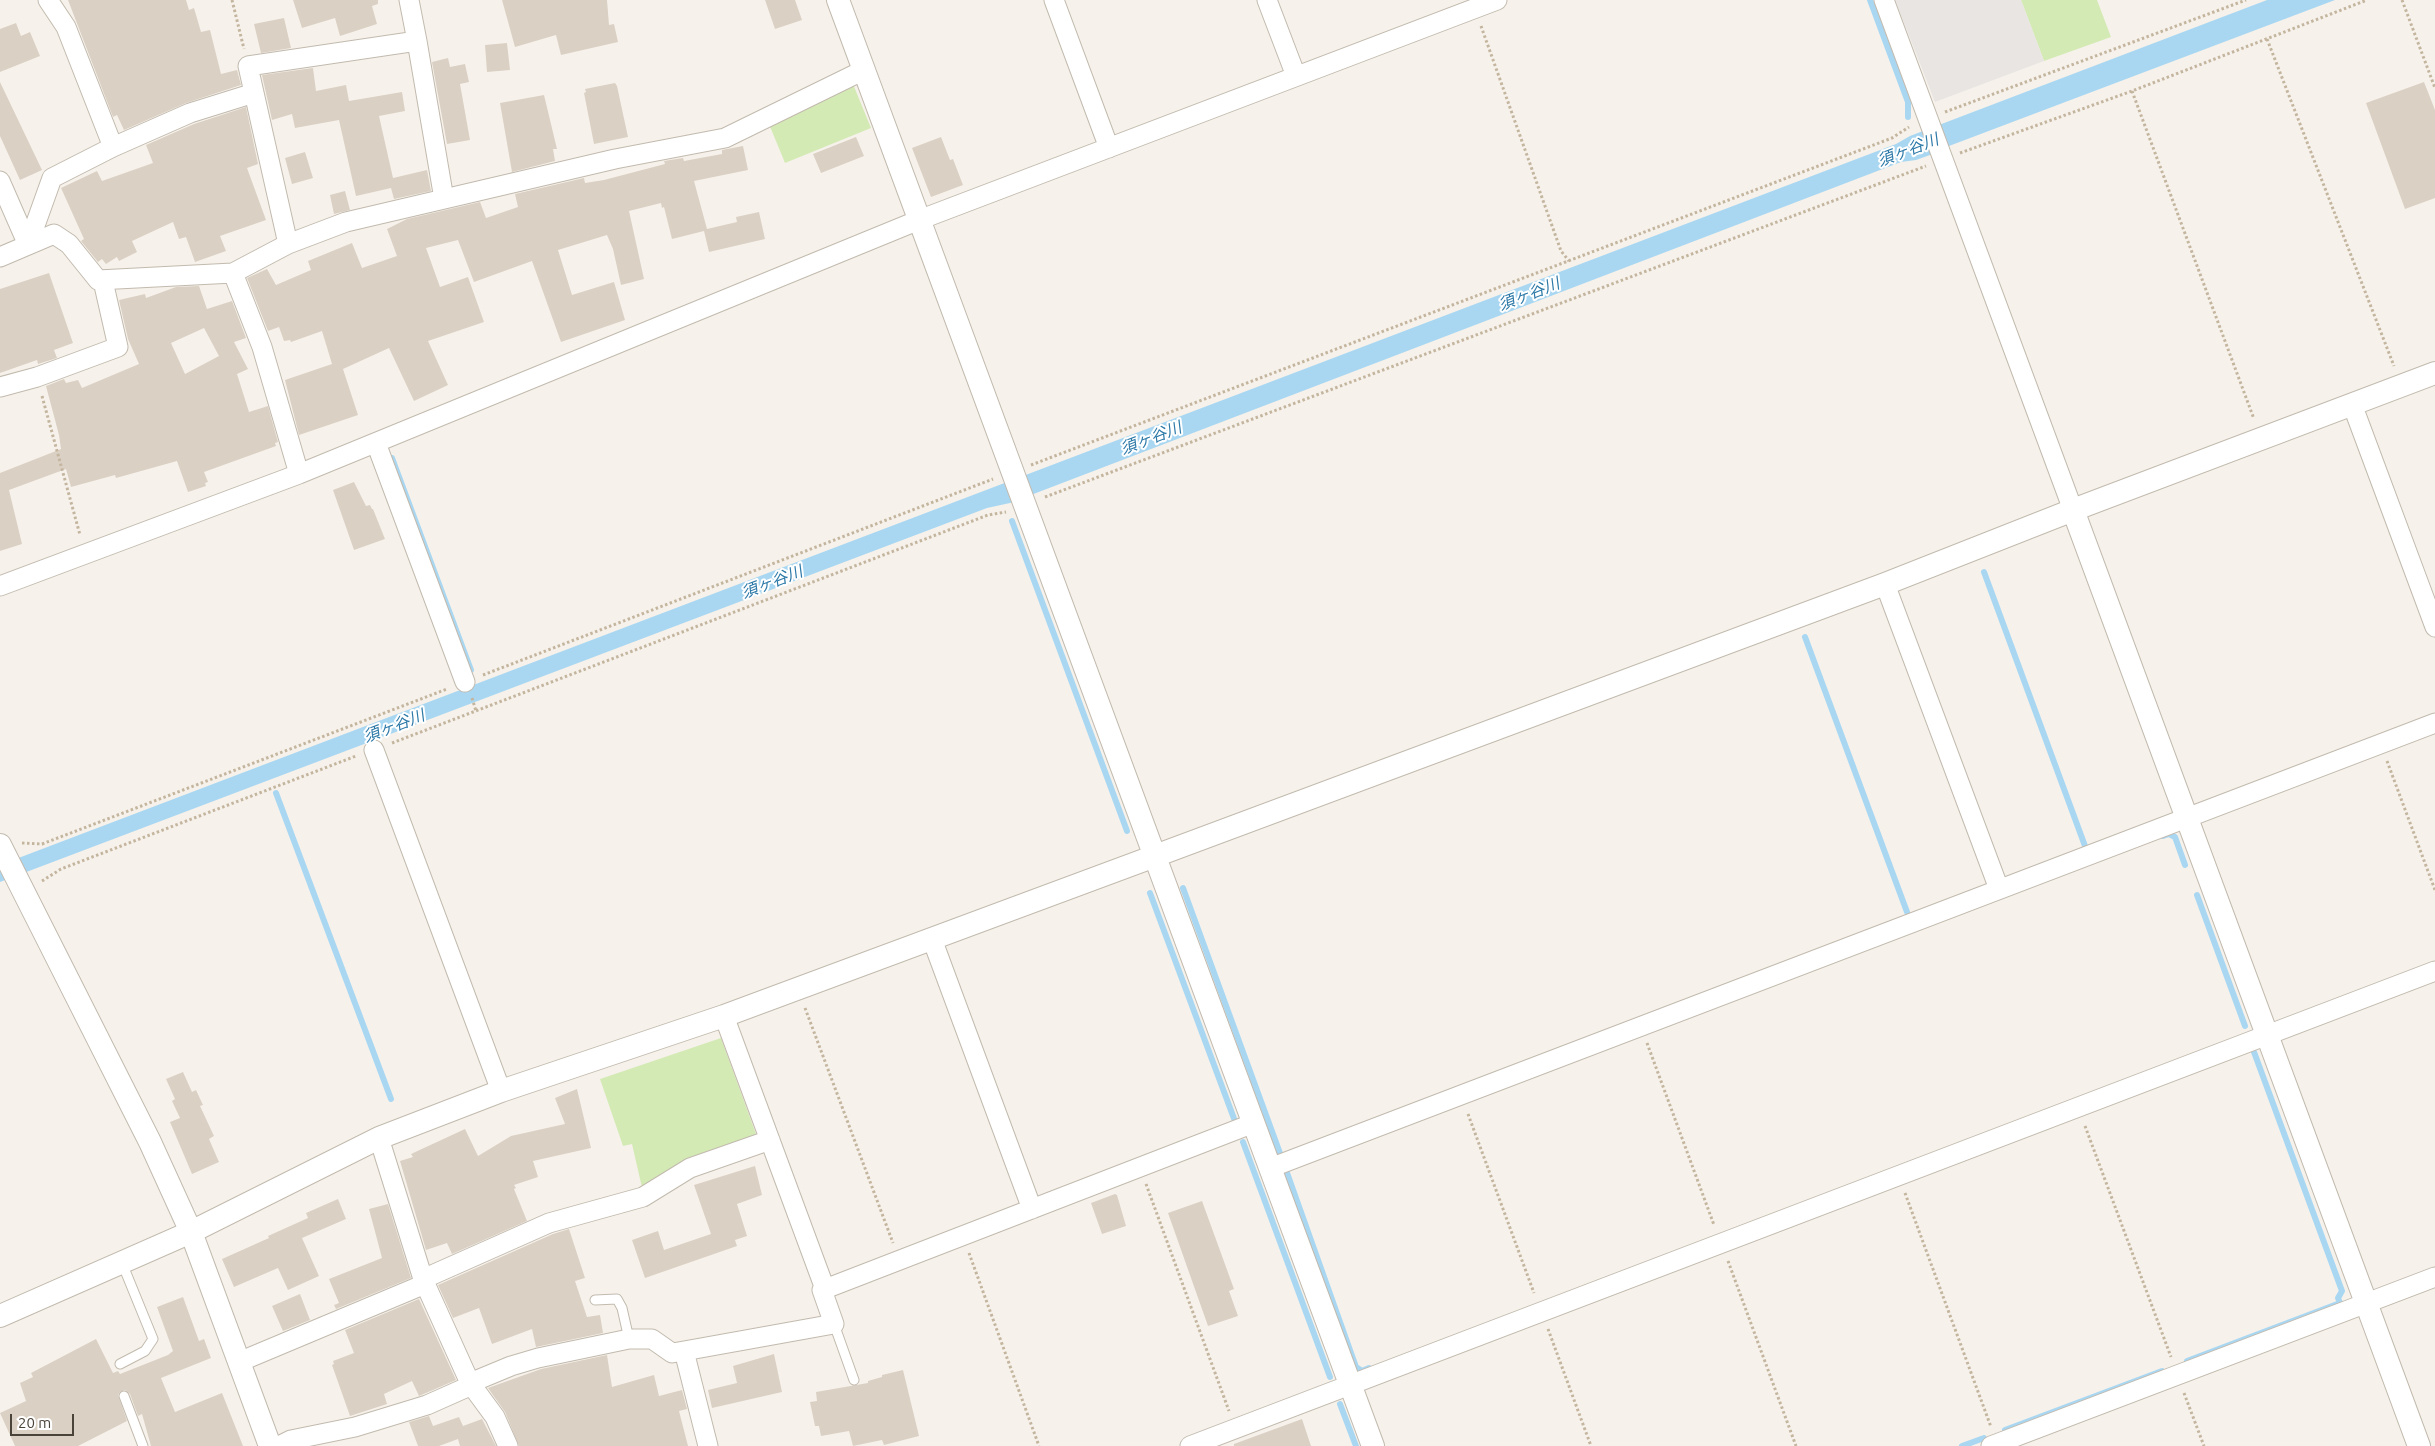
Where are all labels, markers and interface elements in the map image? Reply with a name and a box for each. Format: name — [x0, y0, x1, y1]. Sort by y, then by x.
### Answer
water label: 須ヶ谷川 — [1875, 130, 1941, 170]
water label: 須ヶ谷川 — [1496, 274, 1562, 314]
water label: 須ヶ谷川 — [1118, 418, 1184, 458]
water label: 須ヶ谷川 — [739, 562, 805, 602]
water label: 須ヶ谷川 — [361, 706, 427, 746]
scale bar — [12, 1404, 76, 1436]
text: 20 m — [18, 1414, 51, 1431]

